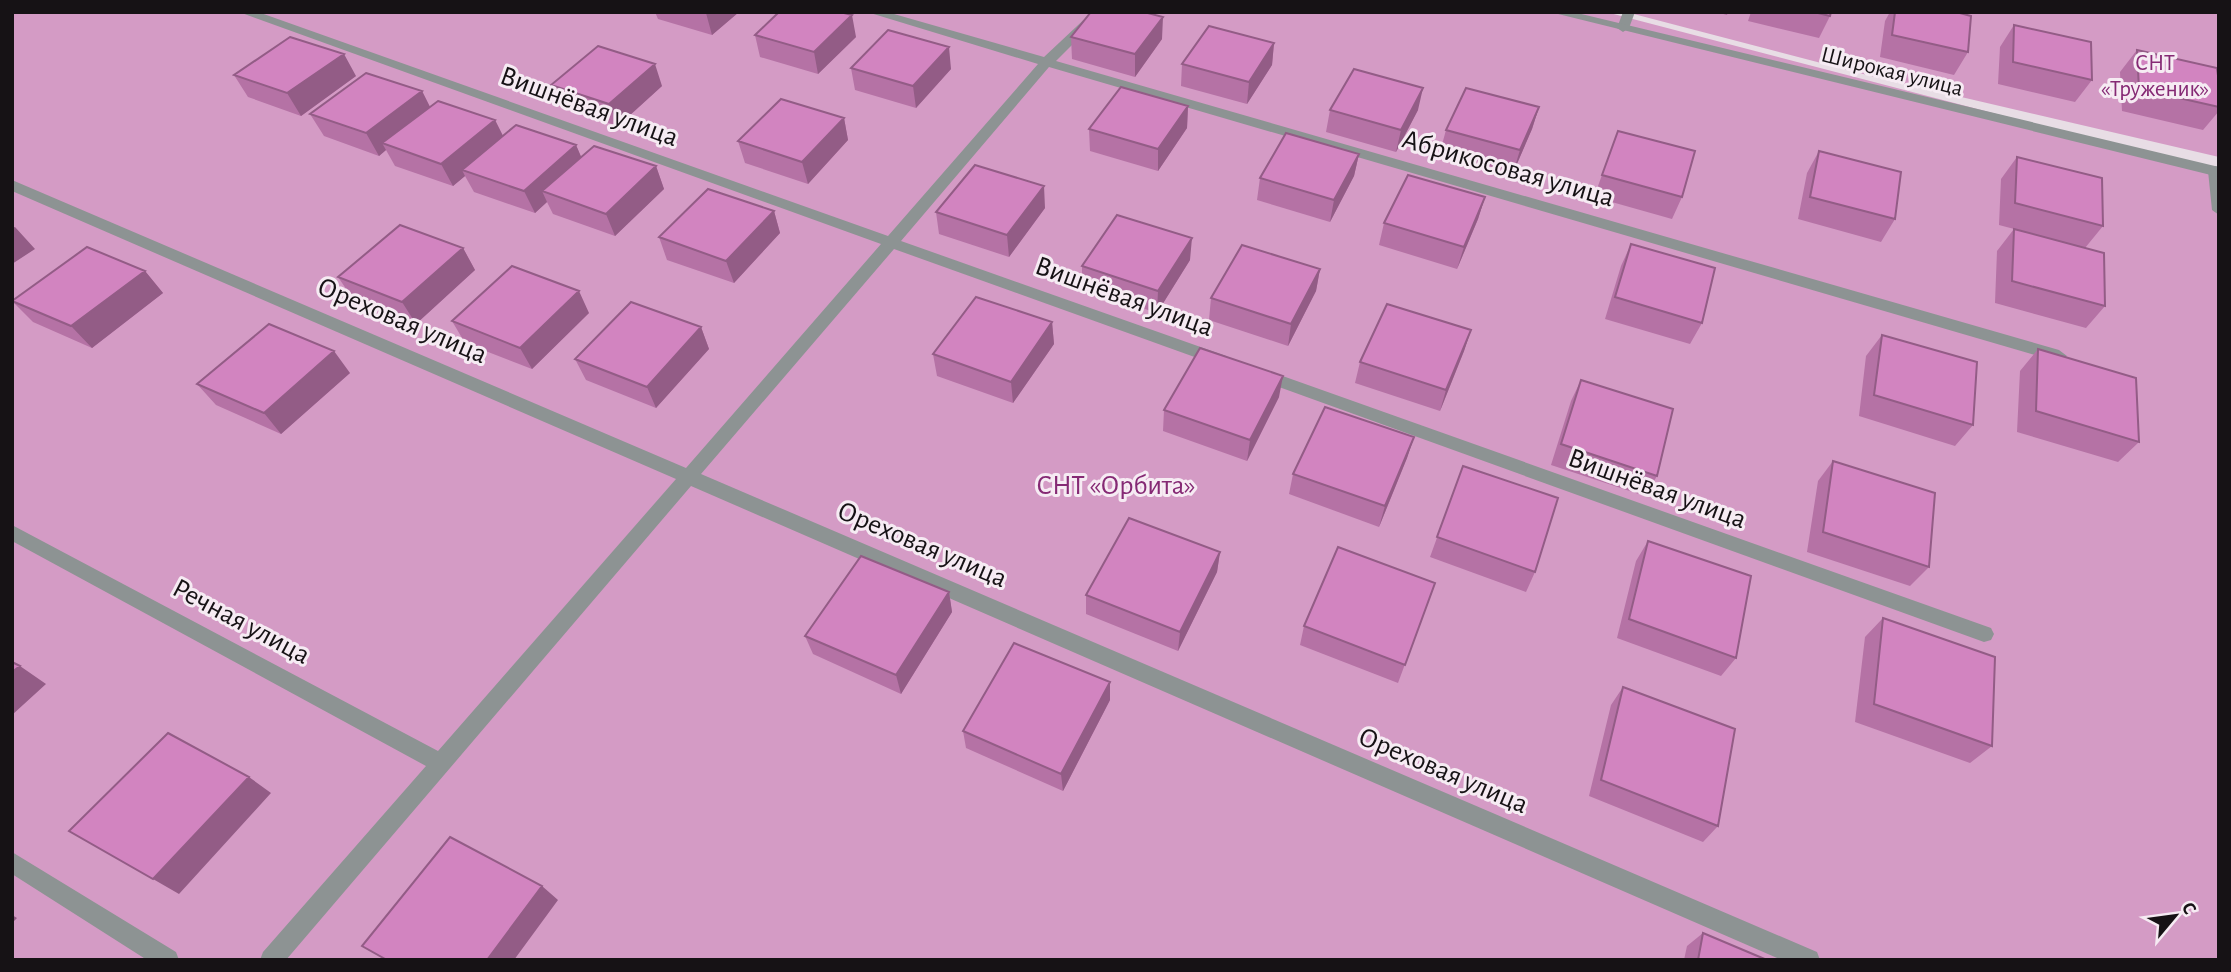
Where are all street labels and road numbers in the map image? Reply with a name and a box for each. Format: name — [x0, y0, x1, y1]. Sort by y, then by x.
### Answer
street label: Широкая улица — [1819, 43, 1965, 101]
street label: Вишнёвая улица — [496, 62, 682, 152]
street label: Абрикосовая улица — [1399, 125, 1617, 213]
street label: Вишнёвая улица — [1031, 252, 1217, 342]
street label: Ореховая улица — [313, 273, 491, 369]
street label: Вишнёвая улица — [1564, 444, 1750, 534]
street label: Ореховая улица — [833, 497, 1011, 593]
street label: Речная улица — [168, 574, 314, 670]
street label: Ореховая улица — [1354, 723, 1532, 819]

